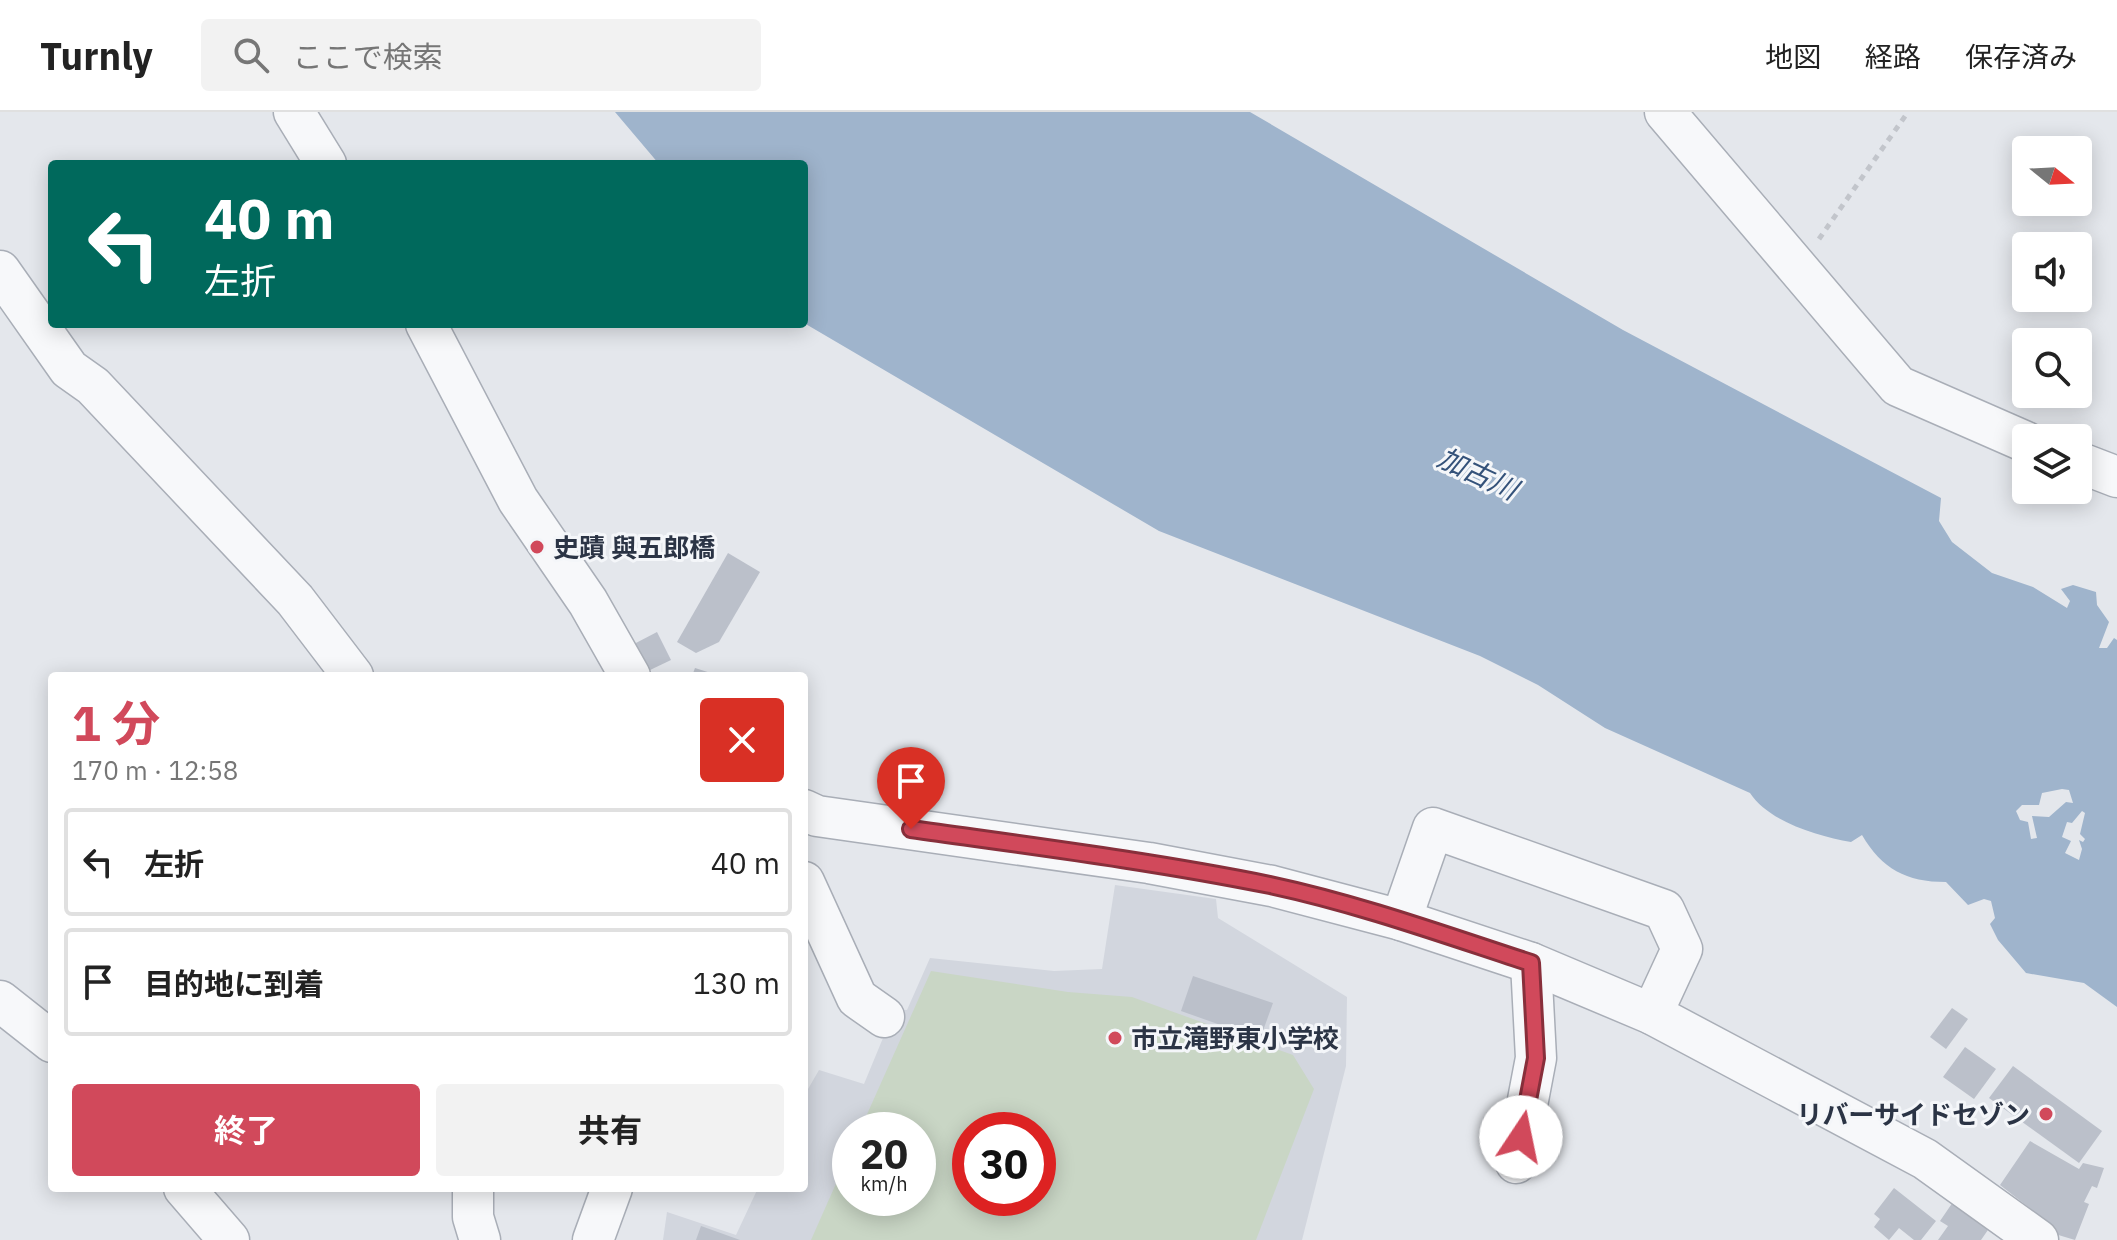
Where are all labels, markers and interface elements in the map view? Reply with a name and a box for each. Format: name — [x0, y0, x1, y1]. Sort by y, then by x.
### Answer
search box — [201, 19, 761, 91]
text: Turnly — [40, 31, 153, 80]
icon: search — [229, 33, 273, 77]
text: ここで検索 — [293, 37, 443, 76]
text: 地図 — [1765, 38, 1821, 75]
text: 経路 — [1865, 38, 1921, 75]
text: 保存済み — [1965, 38, 2077, 75]
north arrow — [2012, 136, 2092, 216]
map controls — [2012, 136, 2092, 504]
text: 40 m — [204, 182, 334, 254]
icon: left — [72, 192, 176, 296]
button: sound — [2012, 232, 2092, 312]
text: 左折 — [204, 257, 276, 304]
button: search — [2012, 328, 2092, 408]
button: layers — [2012, 424, 2092, 504]
water label: 加古川 — [1432, 438, 1527, 509]
place label: 史蹟 與五郎橋 — [553, 530, 715, 564]
marker: 史蹟 與五郎橋 — [528, 538, 546, 556]
text: 1 分 — [72, 692, 160, 754]
button: close — [700, 698, 784, 782]
pin — [877, 747, 945, 829]
text: 170 m · 12:58 — [72, 753, 238, 787]
icon: arrive — [889, 759, 933, 803]
icon: left — [76, 840, 120, 884]
text: 40 m — [711, 843, 780, 882]
text: 左折 — [144, 844, 204, 883]
icon: arrive — [76, 960, 120, 1004]
text: 130 m — [693, 963, 780, 1002]
text: 目的地に到着 — [144, 964, 324, 1003]
place label: 市立滝野東小学校 — [1131, 1021, 1339, 1055]
marker: 市立滝野東小学校 — [1106, 1029, 1124, 1047]
button: 終了 — [72, 1084, 420, 1176]
button: 共有 — [436, 1084, 784, 1176]
position arrow — [1479, 1095, 1563, 1179]
place label: リバーサイドセゾン — [1797, 1097, 2030, 1131]
marker: リバーサイドセゾン — [2037, 1105, 2055, 1123]
speed limit sign: 30 — [952, 1112, 1056, 1216]
text: 20 — [860, 1128, 908, 1180]
text: km/h — [860, 1170, 908, 1197]

